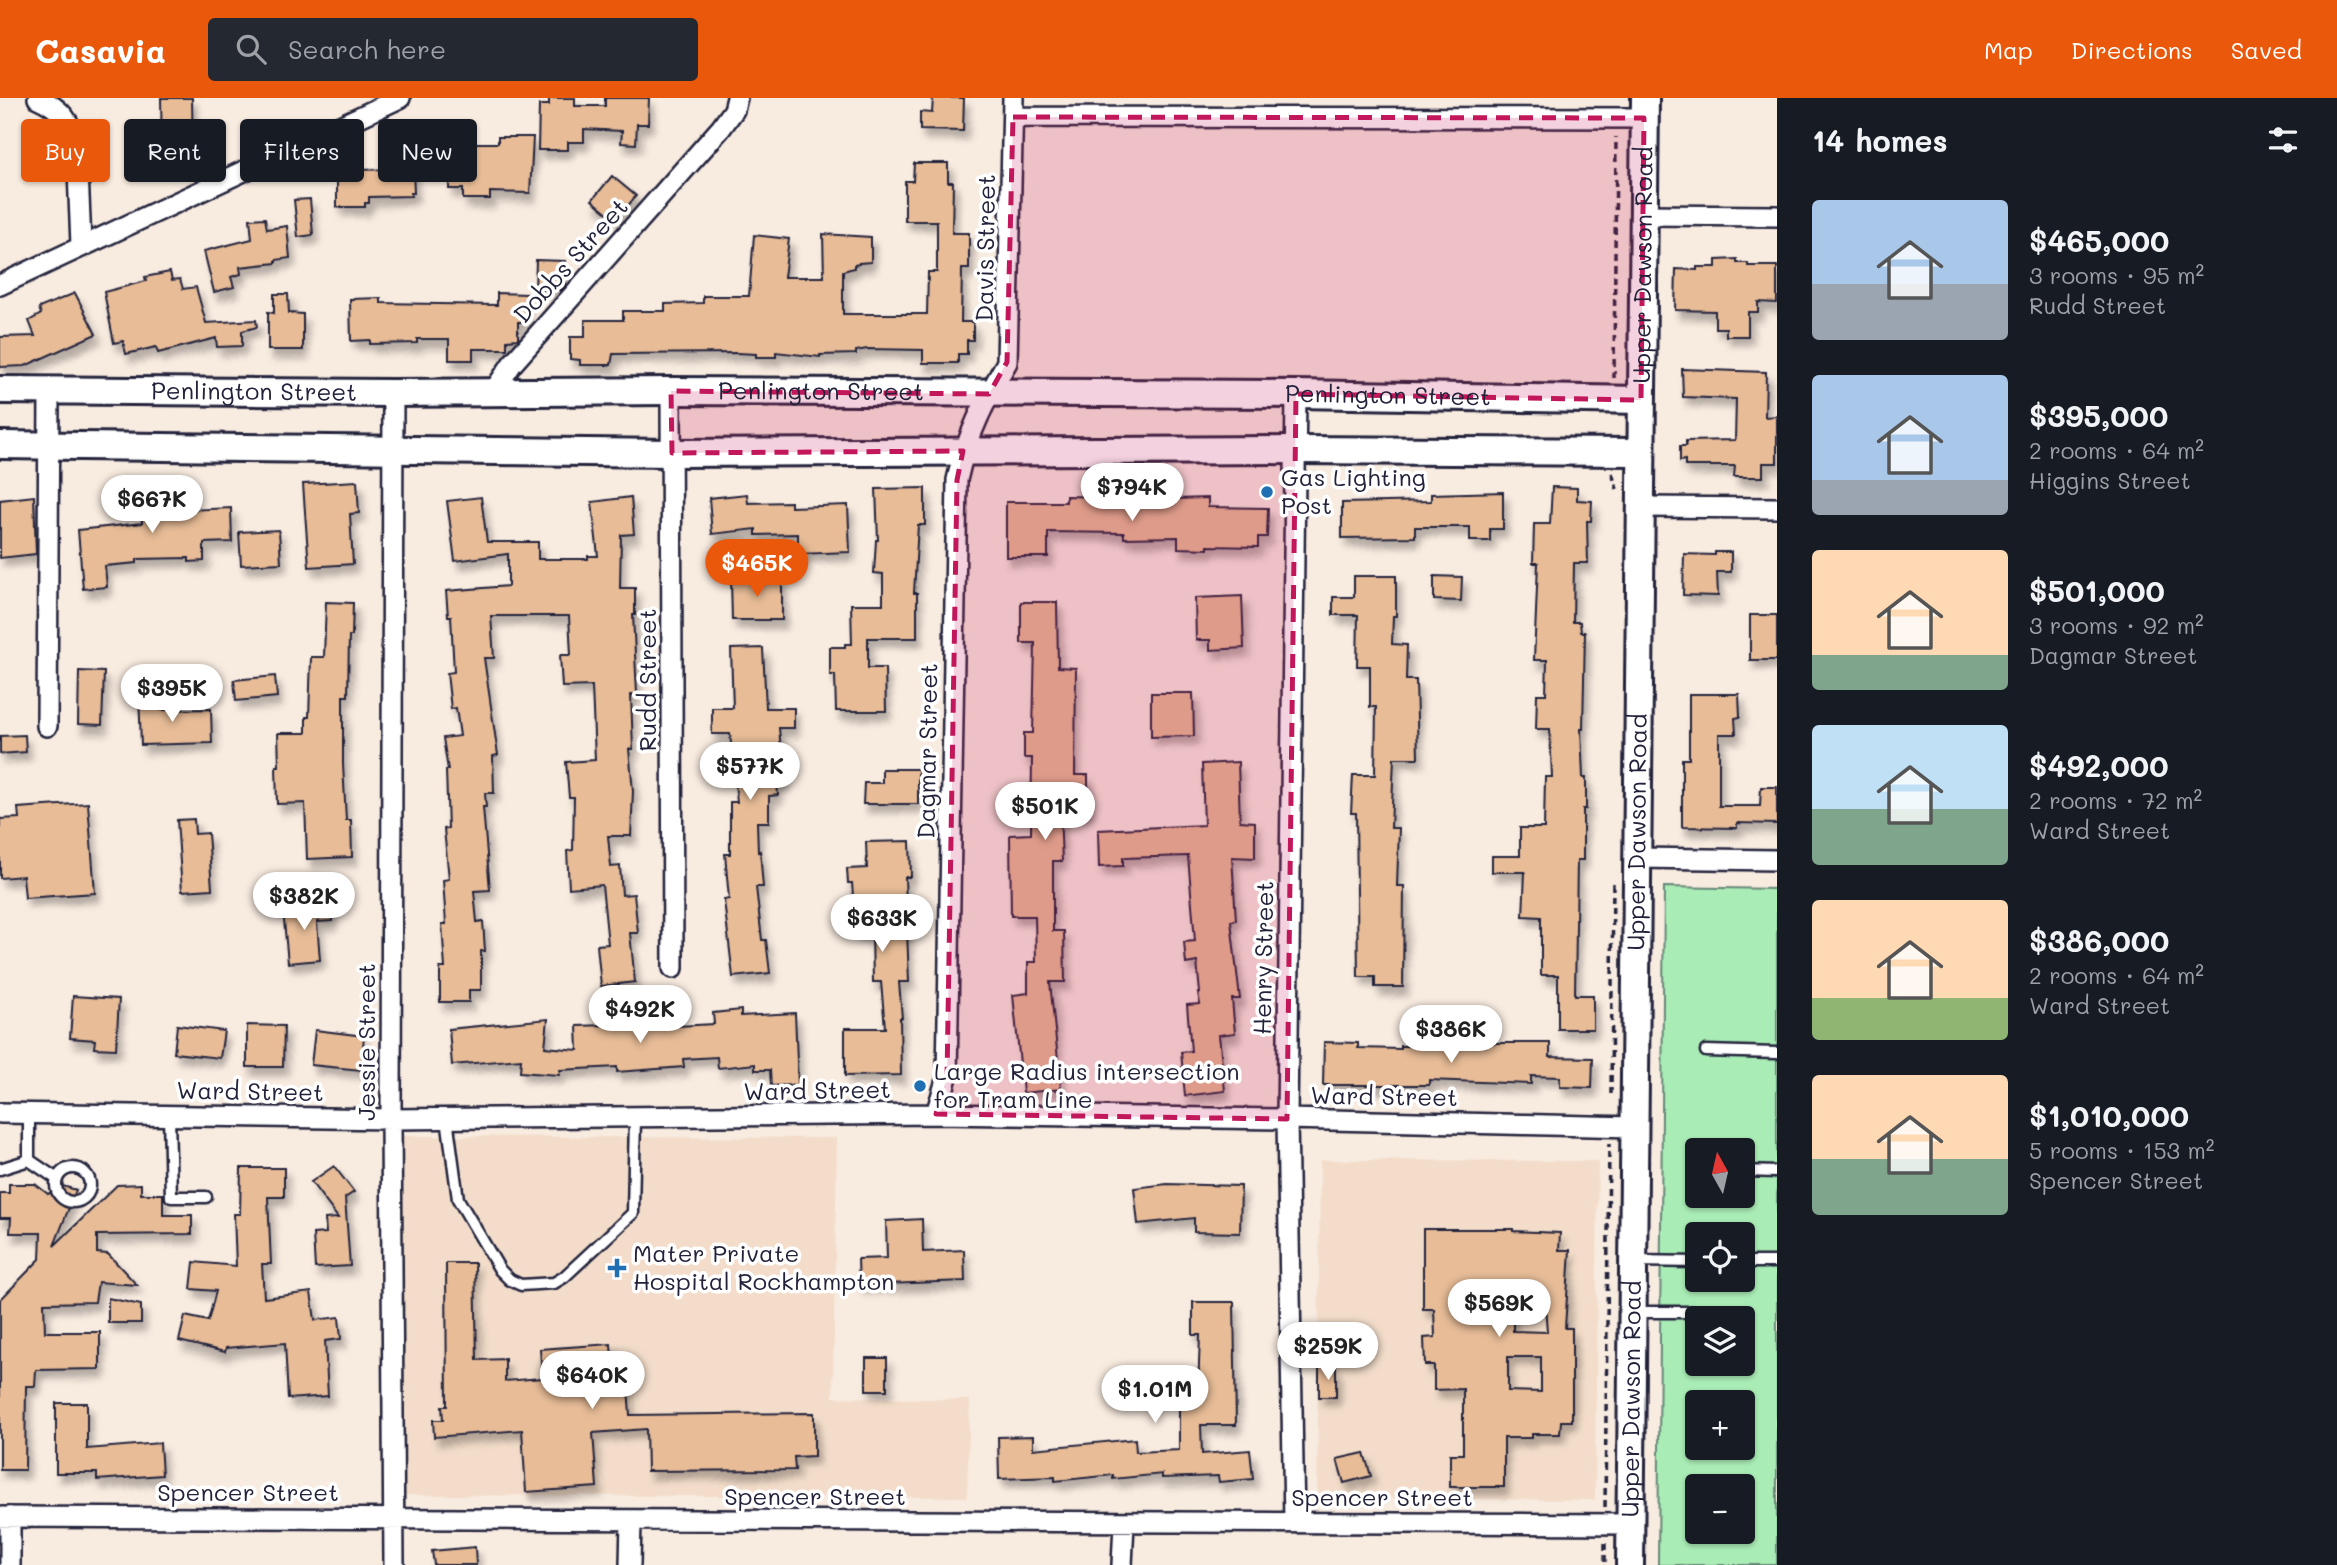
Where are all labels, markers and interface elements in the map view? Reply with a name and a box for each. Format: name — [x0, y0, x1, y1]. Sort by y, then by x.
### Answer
search box — [208, 18, 698, 81]
text: Casavia — [35, 28, 166, 71]
icon: search — [232, 30, 270, 68]
text: Search here — [288, 32, 446, 66]
text: Map — [1984, 34, 2033, 65]
text: Directions — [2071, 34, 2193, 65]
text: Saved — [2231, 34, 2302, 65]
chip: Buy — [21, 119, 110, 182]
chip: Rent — [124, 119, 226, 182]
chip: Filters — [240, 119, 364, 182]
chip: New — [378, 119, 477, 182]
text: 14 homes — [1812, 120, 1948, 160]
icon: filters — [2264, 121, 2302, 159]
street label: Upper Dawson Road — [1625, 146, 1659, 384]
street label: Davis Street — [968, 174, 1001, 322]
street label: Dobbs Street — [506, 191, 634, 329]
text: $465,000 — [2029, 220, 2169, 260]
icon: home — [1868, 228, 1952, 312]
text: 3 rooms · 95 m² — [2029, 260, 2204, 290]
text: Rudd Street — [2029, 290, 2166, 320]
street label: Penlington Street — [151, 374, 357, 407]
street label: Penlington Street — [718, 374, 924, 406]
street label: Penlington Street — [1285, 377, 1491, 411]
text: $395,000 — [2029, 395, 2168, 435]
icon: home — [1868, 403, 1952, 487]
text: 2 rooms · 64 m² — [2029, 435, 2204, 465]
place label: Gas Lighting Post — [1281, 461, 1426, 520]
pin: $794K — [1083, 464, 1181, 523]
text: Higgins Street — [2029, 465, 2191, 495]
text: $794K — [1097, 471, 1167, 501]
pin: $667K — [103, 476, 201, 535]
text: $667K — [117, 483, 187, 513]
marker: Gas Lighting Post — [1259, 484, 1275, 500]
pin: $465K — [708, 540, 806, 599]
text: $465K — [721, 547, 793, 577]
text: $501,000 — [2029, 570, 2165, 610]
icon: home — [1868, 578, 1952, 662]
street label: Rudd Street — [631, 608, 662, 752]
text: 3 rooms · 92 m² — [2029, 610, 2204, 640]
text: Dagmar Street — [2029, 640, 2197, 670]
street label: Dagmar Street — [909, 663, 944, 839]
pin: $395K — [123, 664, 221, 724]
text: $395K — [137, 672, 207, 702]
street label: Upper Dawson Road — [1619, 713, 1653, 951]
pin: $577K — [701, 742, 799, 802]
text: $492,000 — [2029, 745, 2168, 785]
text: $577K — [716, 750, 784, 780]
icon: home — [1868, 753, 1952, 837]
pin: $501K — [996, 782, 1094, 842]
text: 2 rooms · 72 m² — [2029, 785, 2202, 815]
text: $501K — [1011, 790, 1079, 820]
text: Ward Street — [2029, 815, 2170, 845]
pin: $382K — [255, 872, 353, 932]
text: $382K — [269, 880, 339, 910]
street label: Henry Street — [1246, 881, 1279, 1035]
pin: $633K — [833, 894, 931, 954]
text: $633K — [847, 902, 917, 932]
text: $386,000 — [2029, 920, 2169, 960]
icon: home — [1868, 928, 1952, 1012]
text: 2 rooms · 64 m² — [2029, 960, 2204, 990]
street label: Jessie Street — [350, 963, 381, 1121]
pin: $492K — [591, 986, 689, 1045]
text: Ward Street — [2029, 990, 2170, 1020]
text: $492K — [605, 993, 675, 1023]
pin: $386K — [1402, 1006, 1500, 1065]
text: $386K — [1415, 1013, 1487, 1043]
place label: Large Radius intersection for Tram Line — [934, 1055, 1240, 1114]
street label: Ward Street — [743, 1073, 891, 1106]
street label: Ward Street — [176, 1074, 324, 1107]
marker: Large Radius intersection for Tram Line — [912, 1078, 928, 1094]
street label: Ward Street — [1310, 1079, 1458, 1112]
text: $1,010,000 — [2029, 1095, 2189, 1135]
icon: home — [1868, 1103, 1952, 1187]
text: 5 rooms · 153 m² — [2029, 1135, 2214, 1165]
north arrow — [1685, 1138, 1755, 1208]
map controls — [1685, 1138, 1755, 1544]
text: Spencer Street — [2029, 1165, 2203, 1195]
button: locate — [1685, 1222, 1755, 1292]
place label: Mater Private Hospital Rockhampton — [633, 1237, 894, 1296]
marker: Mater Private Hospital Rockhampton — [607, 1258, 627, 1278]
pin: $569K — [1450, 1280, 1548, 1339]
street label: Upper Dawson Road — [1613, 1280, 1647, 1518]
text: $569K — [1464, 1287, 1534, 1317]
button: layers — [1685, 1306, 1755, 1376]
pin: $259K — [1279, 1322, 1377, 1382]
text: $259K — [1293, 1330, 1363, 1360]
pin: $640K — [543, 1352, 641, 1411]
text: $640K — [556, 1359, 628, 1389]
pin: $1.01M — [1098, 1366, 1212, 1425]
text: $1.01M — [1117, 1373, 1193, 1403]
button: + — [1685, 1390, 1755, 1460]
button: − — [1685, 1474, 1755, 1544]
street label: Spencer Street — [157, 1476, 339, 1507]
street label: Spencer Street — [724, 1480, 906, 1511]
street label: Spencer Street — [1291, 1481, 1473, 1512]

